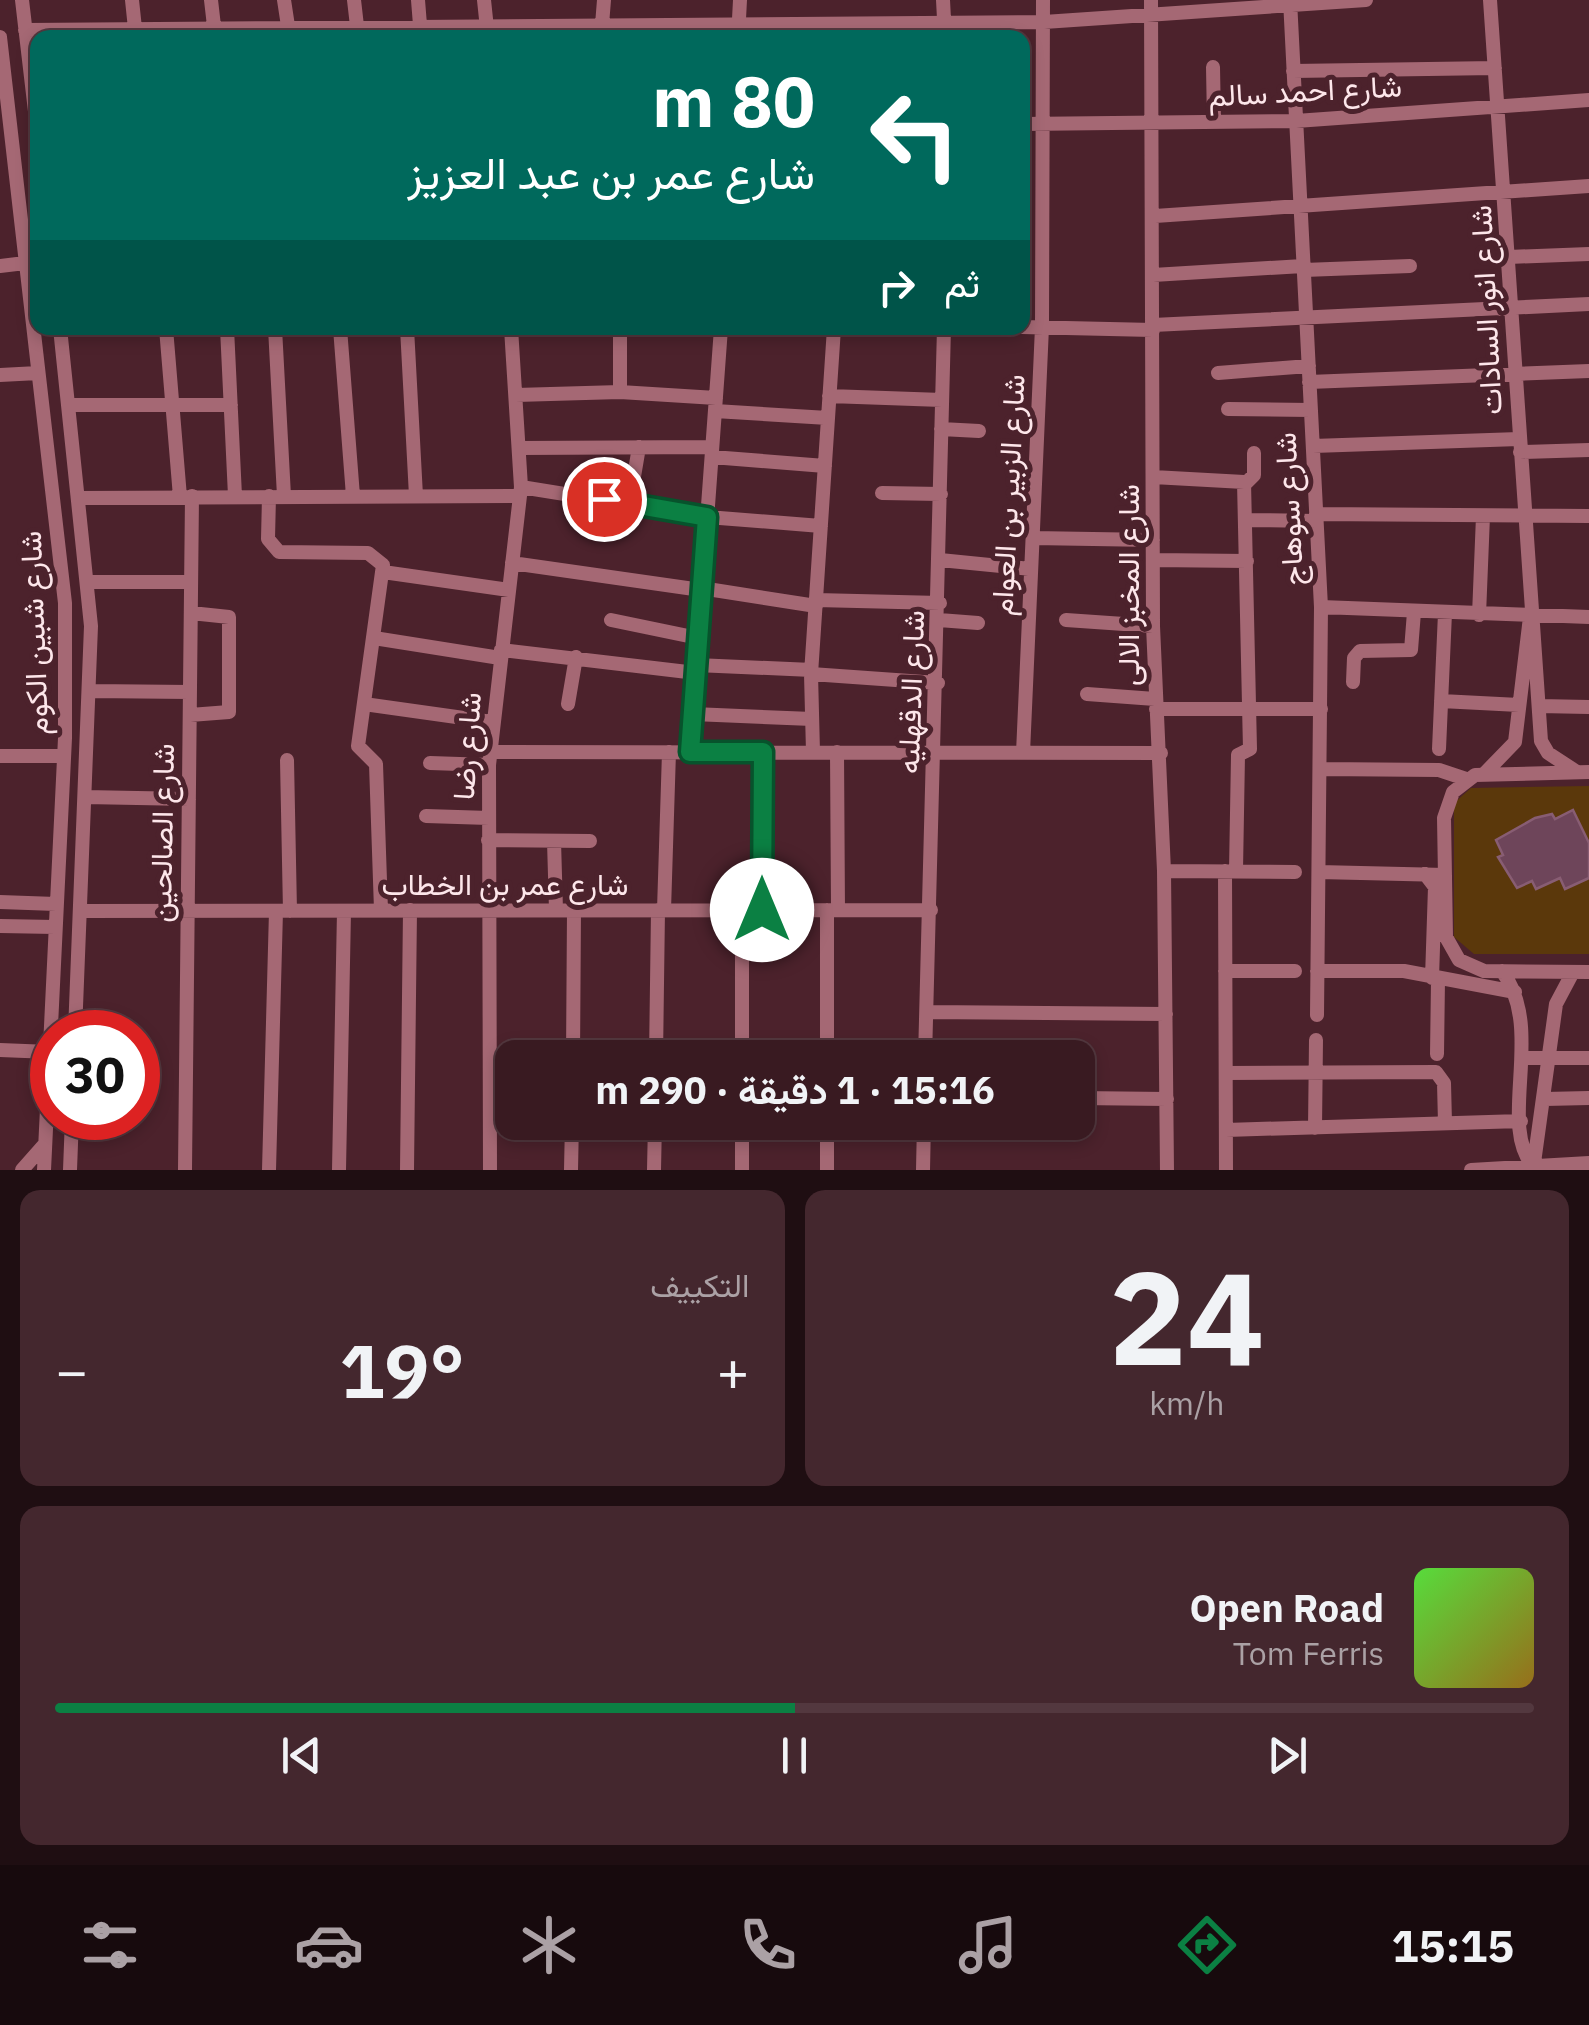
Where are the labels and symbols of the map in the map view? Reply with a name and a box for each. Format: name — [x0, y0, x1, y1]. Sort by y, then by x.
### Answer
street label: شارع احمد سالم — [1207, 65, 1403, 117]
street label: شارع انور السادات — [1460, 204, 1512, 416]
street label: شارع الزبير بن العوام — [981, 373, 1035, 617]
street label: شارع سوهاج — [1265, 431, 1313, 587]
pin — [562, 457, 647, 542]
street label: شارع المخبز الالى — [1108, 484, 1149, 686]
street label: شارع شبين الكوم — [10, 530, 58, 736]
street label: شارع الدقهليه — [888, 610, 934, 775]
street label: شارع رضا — [443, 691, 491, 802]
street label: شارع الصالحين — [140, 743, 184, 923]
position arrow — [710, 858, 814, 962]
street label: شارع عمر بن الخطاب — [382, 864, 628, 905]
speed limit sign: 30 — [30, 1010, 160, 1140]

